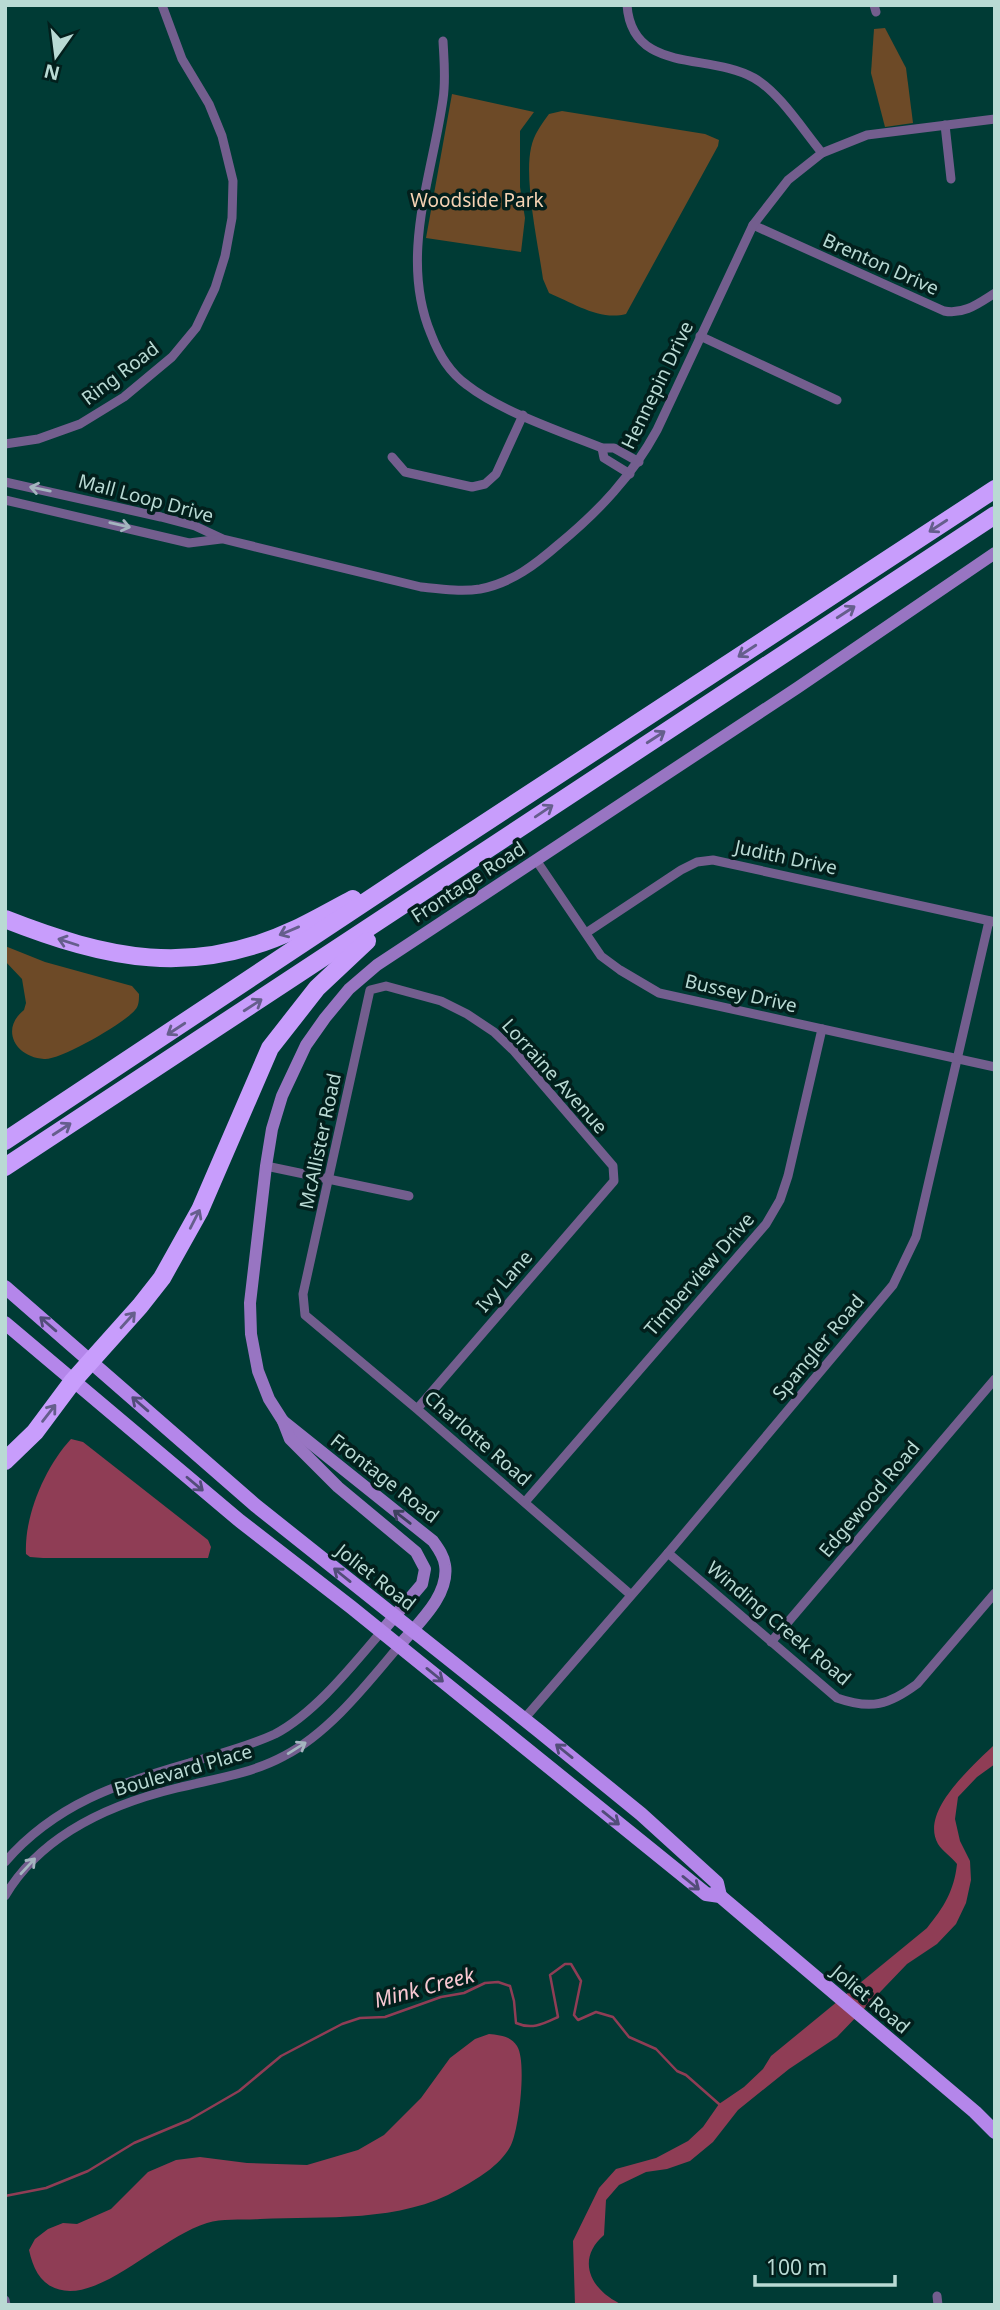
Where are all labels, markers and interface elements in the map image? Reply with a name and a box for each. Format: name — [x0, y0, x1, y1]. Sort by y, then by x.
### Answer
north arrow — [21, 21, 91, 91]
text: N — [41, 58, 63, 87]
park label: Woodside Park — [410, 187, 544, 213]
street label: Brenton Drive — [819, 227, 943, 301]
street label: Hennepin Drive — [615, 317, 699, 453]
street label: Ring Road — [76, 335, 164, 411]
street label: Mall Loop Drive — [75, 467, 217, 529]
one-way arrow — [29, 481, 52, 495]
one-way arrow — [108, 519, 131, 533]
one-way arrow — [928, 520, 948, 534]
one-way arrow — [836, 605, 856, 619]
one-way arrow — [738, 644, 758, 658]
one-way arrow — [646, 729, 665, 744]
one-way arrow — [534, 804, 553, 818]
street label: Judith Drive — [730, 833, 840, 881]
street label: Frontage Road — [406, 835, 530, 929]
one-way arrow — [279, 926, 300, 939]
one-way arrow — [57, 935, 79, 948]
street label: Bussey Drive — [682, 967, 800, 1019]
one-way arrow — [243, 998, 262, 1012]
street label: Lorraine Avenue — [496, 1013, 614, 1139]
one-way arrow — [167, 1021, 186, 1036]
street label: McAllister Road — [293, 1071, 347, 1211]
one-way arrow — [52, 1122, 72, 1136]
street label: Timberview Drive — [638, 1207, 760, 1341]
one-way arrow — [189, 1209, 203, 1229]
street label: Ivy Lane — [470, 1245, 538, 1317]
street label: Spangler Road — [766, 1289, 870, 1405]
one-way arrow — [120, 1312, 136, 1330]
one-way arrow — [40, 1316, 58, 1332]
street label: Charlotte Road — [419, 1384, 537, 1492]
one-way arrow — [132, 1396, 150, 1412]
one-way arrow — [42, 1404, 57, 1422]
street label: Frontage Road — [325, 1427, 445, 1529]
street label: Edgewood Road — [813, 1435, 925, 1563]
one-way arrow — [186, 1476, 204, 1492]
one-way arrow — [393, 1509, 412, 1524]
street label: Joliet Road — [329, 1536, 421, 1616]
street label: Winding Creek Road — [701, 1555, 857, 1691]
one-way arrow — [333, 1567, 351, 1583]
one-way arrow — [425, 1667, 443, 1682]
street label: Boulevard Place — [111, 1738, 255, 1802]
one-way arrow — [287, 1741, 306, 1756]
one-way arrow — [555, 1743, 573, 1759]
one-way arrow — [602, 1810, 620, 1826]
one-way arrow — [20, 1858, 37, 1875]
one-way arrow — [682, 1875, 700, 1890]
street label: Joliet Road — [825, 1957, 916, 2039]
water label: Mink Creek — [371, 1960, 479, 2014]
scale bar — [755, 2244, 895, 2288]
text: 100 m — [766, 2253, 827, 2281]

